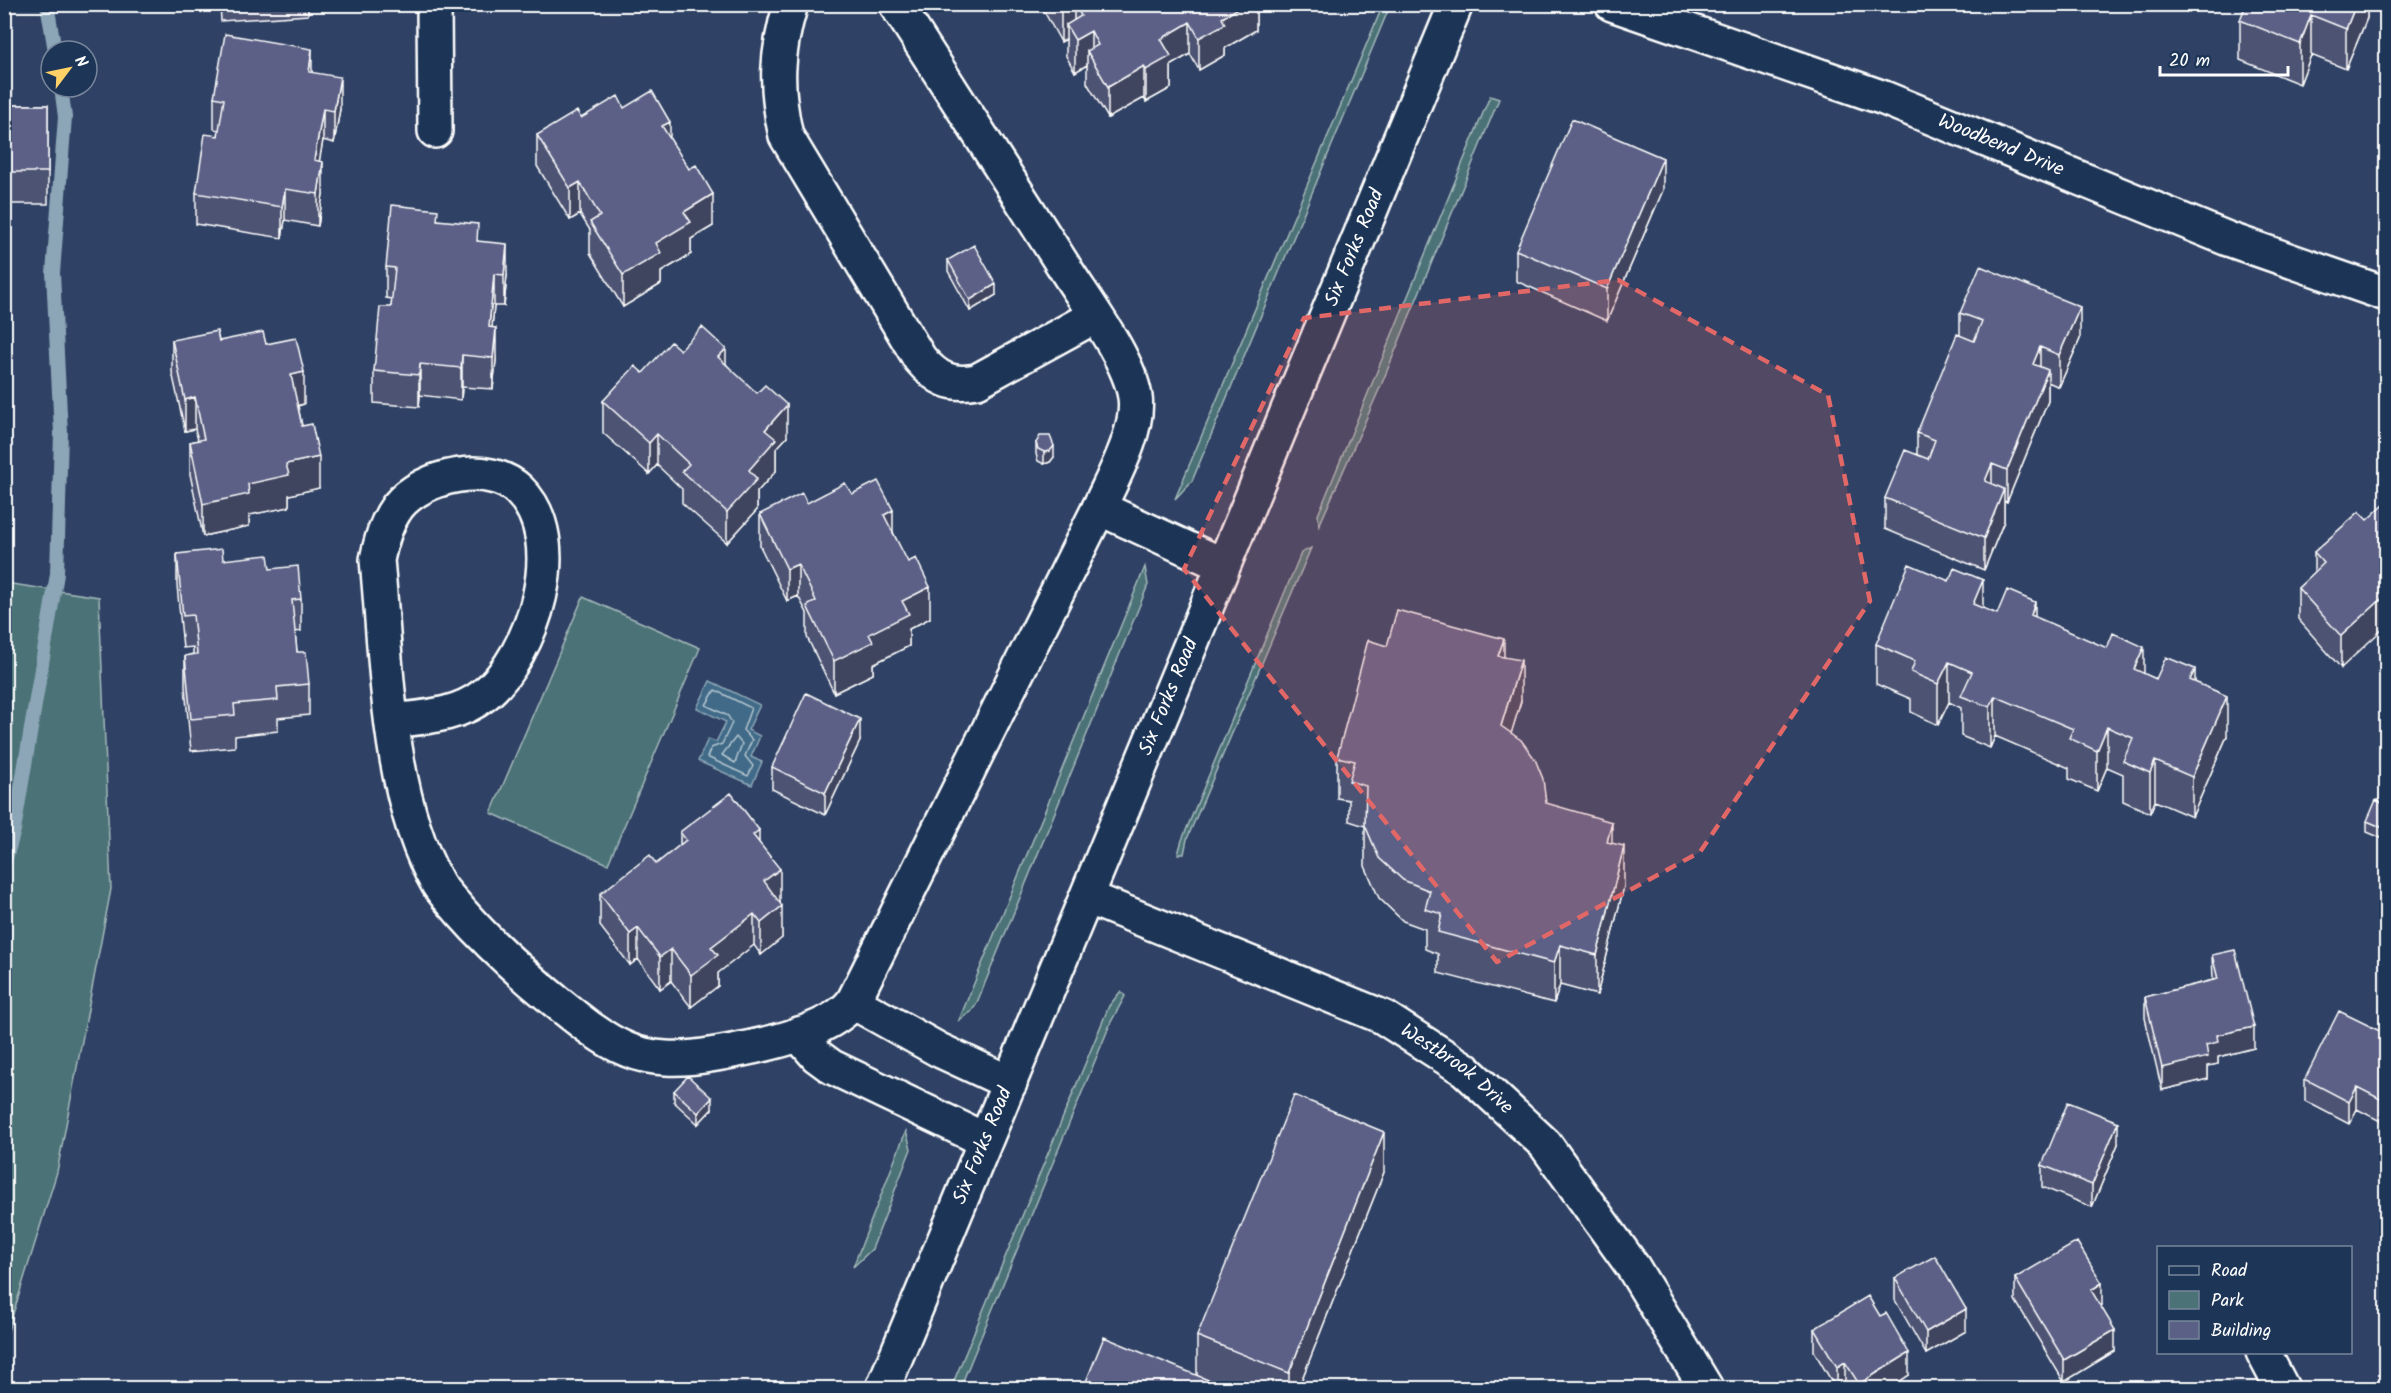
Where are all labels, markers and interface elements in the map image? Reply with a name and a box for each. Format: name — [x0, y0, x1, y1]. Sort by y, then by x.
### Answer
north arrow — [39, 39, 99, 99]
scale bar — [2160, 39, 2288, 77]
text: 20 m — [2169, 47, 2210, 76]
text: N — [67, 51, 94, 73]
street label: Woodbend Drive — [1933, 106, 2069, 186]
street label: Six Forks Road — [1317, 183, 1394, 311]
street label: Six Forks Road — [1131, 632, 1208, 760]
street label: Westbrook Drive — [1394, 1016, 1520, 1123]
street label: Six Forks Road — [945, 1081, 1022, 1209]
legend — [2157, 1246, 2352, 1354]
text: Road — [2211, 1257, 2248, 1286]
text: Park — [2211, 1287, 2244, 1316]
text: Building — [2211, 1317, 2271, 1346]

